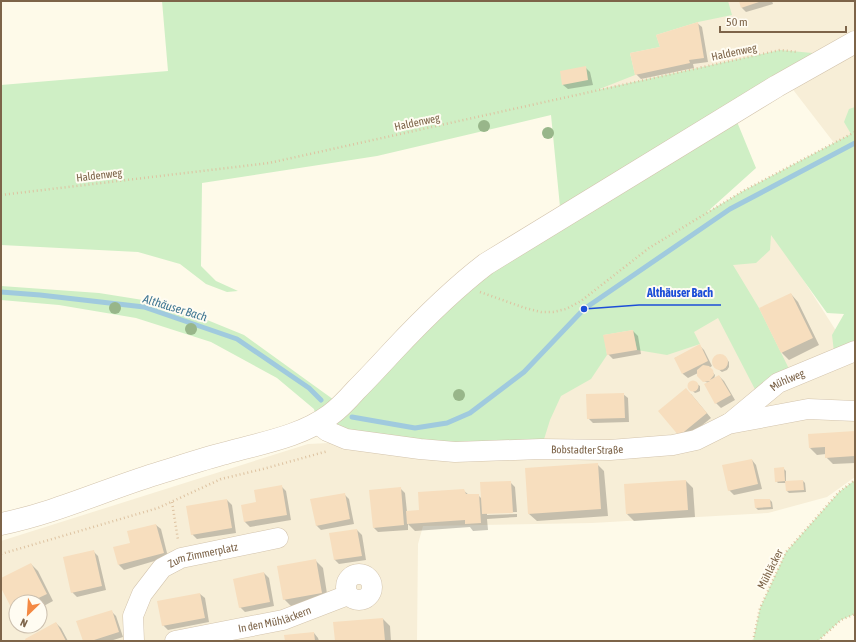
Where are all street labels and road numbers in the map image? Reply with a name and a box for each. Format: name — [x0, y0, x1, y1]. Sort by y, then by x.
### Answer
street label: Haldenweg — [710, 41, 758, 63]
street label: Haldenweg — [393, 111, 441, 133]
street label: Haldenweg — [75, 166, 123, 184]
street label: Mühlweg — [767, 367, 806, 393]
street label: Bobstadter Straße — [551, 443, 624, 456]
street label: Zum Zimmerplatz — [166, 540, 239, 570]
street label: Mühläcker — [755, 546, 785, 591]
street label: In den Mühläckern — [237, 604, 313, 635]

